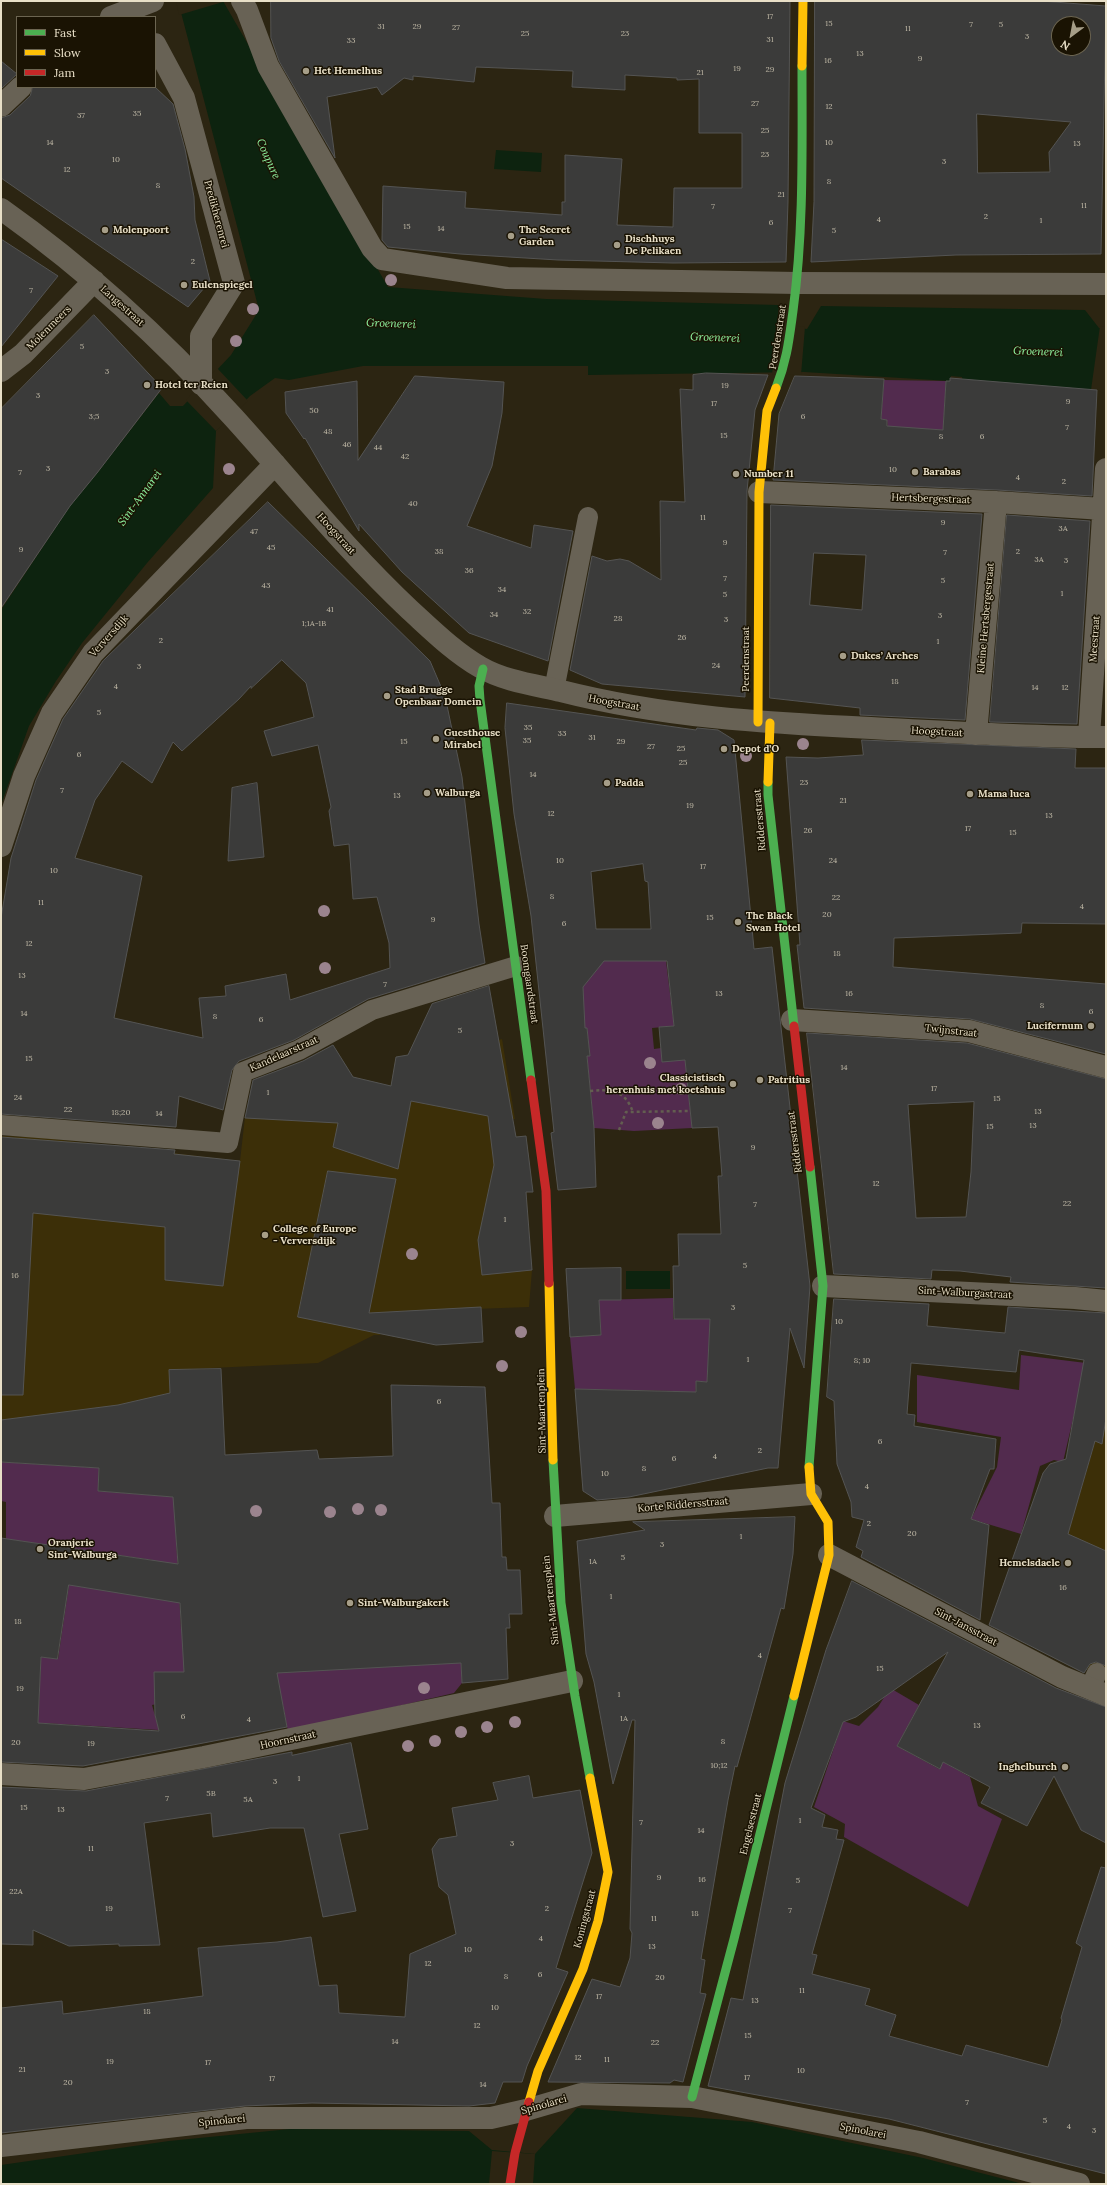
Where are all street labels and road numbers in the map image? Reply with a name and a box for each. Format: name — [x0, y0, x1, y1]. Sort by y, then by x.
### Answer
street label: Predikherenrei — [201, 179, 231, 249]
street label: Langestraat — [98, 283, 146, 329]
street label: Molenmeers — [24, 303, 74, 353]
street label: Peerdenstraat — [767, 304, 789, 370]
street label: Hertsbergestraat — [891, 492, 971, 506]
street label: Hoogstraat — [314, 511, 358, 557]
street label: Kleine Hertsbergestraat — [975, 562, 997, 674]
street label: Verversdijk — [87, 613, 131, 659]
street label: Meestraat — [1087, 615, 1103, 663]
street label: Peerdenstraat — [740, 626, 752, 692]
street label: Hoogstraat — [588, 693, 640, 713]
street label: Hoogstraat — [911, 725, 963, 739]
street label: Riddersstraat — [751, 788, 769, 852]
street label: Boomgaardstraat — [518, 944, 540, 1024]
street label: Twijnstraat — [924, 1022, 978, 1040]
street label: Kandelaarstraat — [248, 1034, 320, 1074]
street label: Riddersstraat — [785, 1110, 805, 1174]
street label: Sint-Walburgastraat — [918, 1285, 1012, 1301]
street label: Sint-Maartenplein — [535, 1368, 549, 1454]
street label: Korte Riddersstraat — [637, 1495, 729, 1515]
street label: Sint-Maartensplein — [540, 1555, 562, 1645]
street label: Sint-Jansstraat — [933, 1605, 999, 1649]
street label: Hoornstraat — [259, 1728, 317, 1752]
street label: Engelsestraat — [738, 1792, 764, 1856]
street label: Koningstraat — [571, 1889, 599, 1949]
street label: Spinolarei — [520, 2093, 568, 2117]
street label: Spinolarei — [198, 2113, 246, 2129]
street label: Spinolarei — [839, 2121, 887, 2141]

